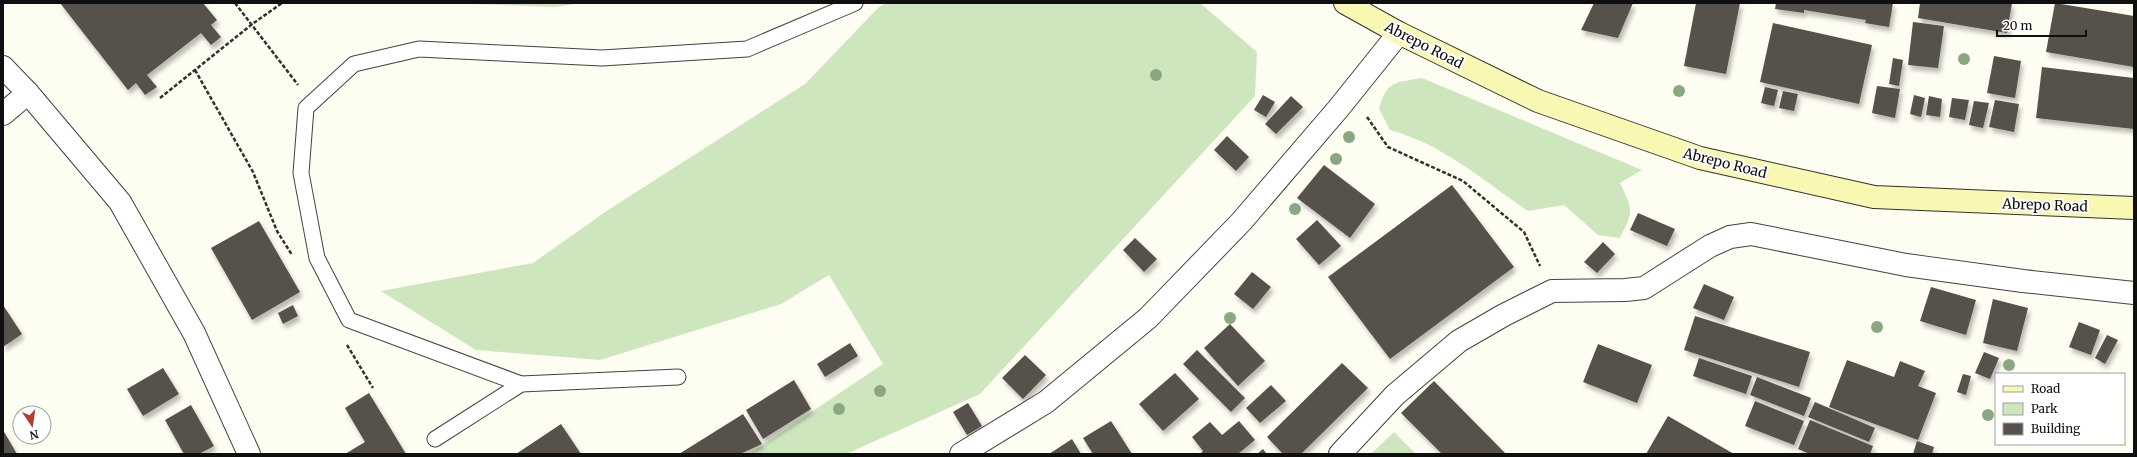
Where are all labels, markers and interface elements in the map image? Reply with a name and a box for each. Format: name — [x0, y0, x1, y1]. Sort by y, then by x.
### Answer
scale bar — [1997, 12, 2086, 38]
street label: Abrepo Road — [1381, 17, 1467, 73]
text: 20 m — [2003, 18, 2032, 33]
street label: Abrepo Road — [1680, 144, 1769, 182]
street label: Abrepo Road — [2001, 194, 2089, 216]
legend — [1995, 373, 2125, 445]
text: Road — [2031, 381, 2060, 396]
text: Park — [2031, 401, 2058, 416]
north arrow — [12, 405, 52, 445]
text: Building — [2031, 421, 2081, 436]
text: N — [28, 427, 40, 443]

